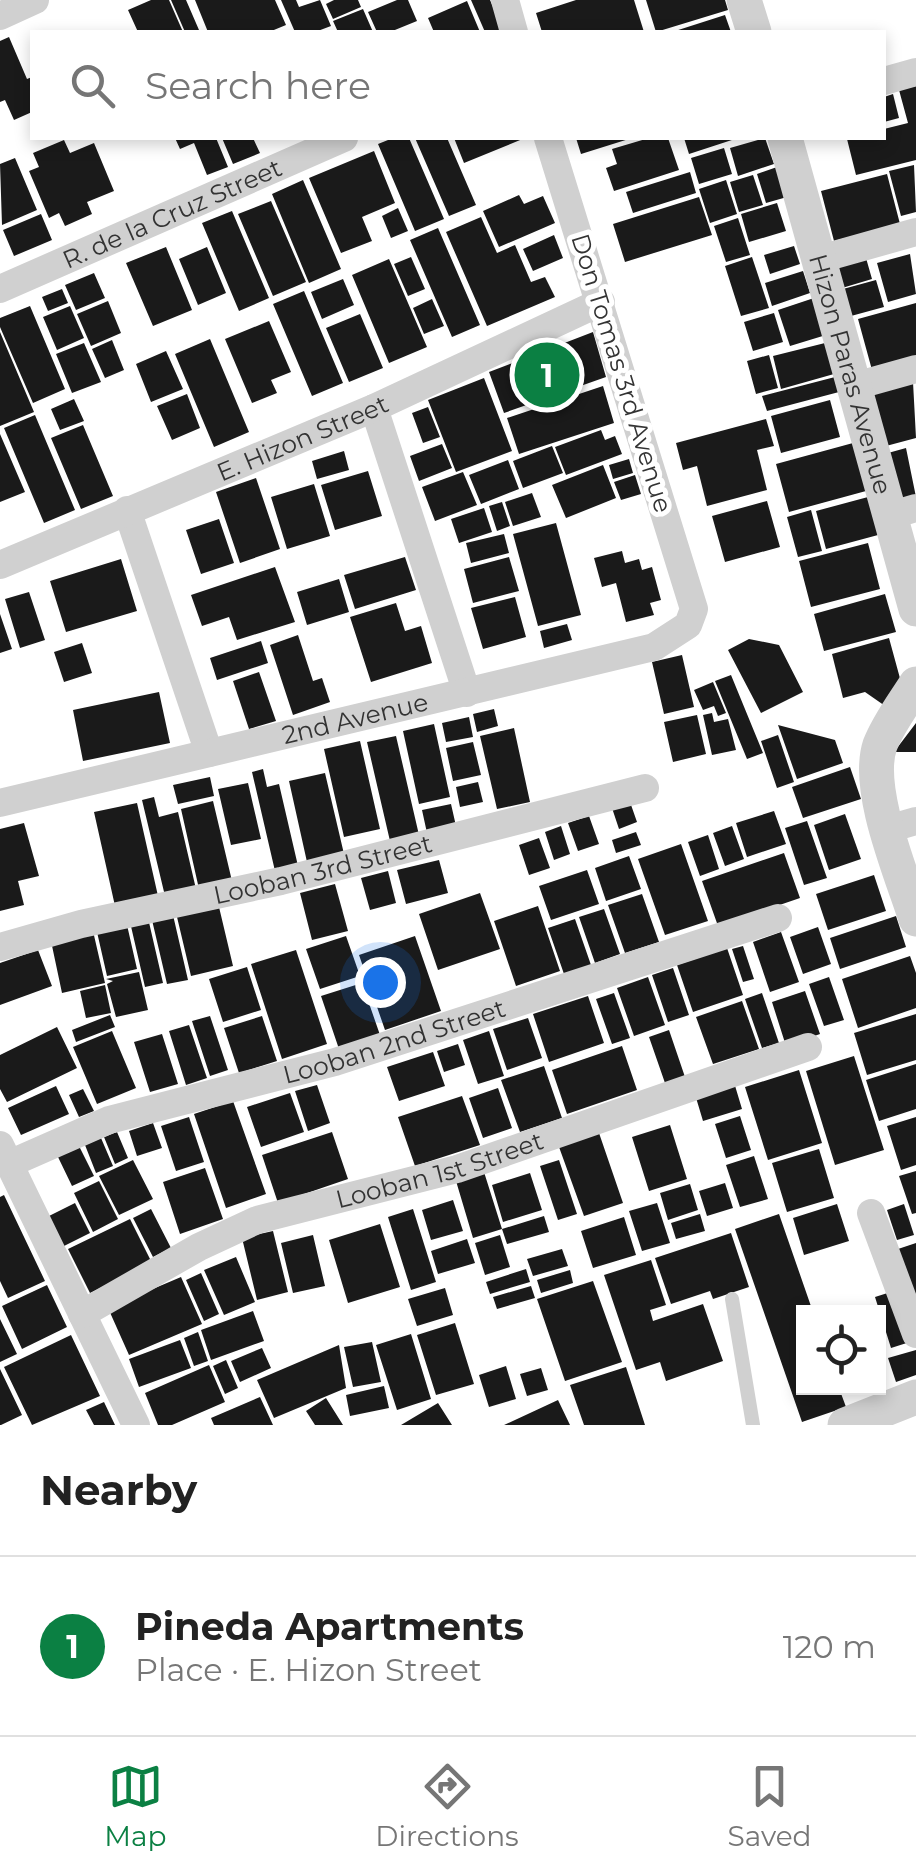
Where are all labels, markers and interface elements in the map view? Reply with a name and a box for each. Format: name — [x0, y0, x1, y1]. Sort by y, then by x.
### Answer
search box — [30, 30, 886, 140]
icon: search — [65, 58, 120, 113]
text: Search here — [145, 62, 371, 109]
street label: R. de la Cruz Street — [58, 152, 286, 275]
street label: Don Tomas 3rd Avenue — [565, 230, 679, 516]
street label: Hizon Paras Avenue — [803, 251, 898, 498]
pin: 1 — [514, 338, 580, 412]
street label: E. Hizon Street — [212, 388, 393, 487]
street label: 2nd Avenue — [279, 686, 431, 750]
street label: Looban 3rd Street — [211, 828, 435, 910]
your location — [355, 957, 406, 1008]
street label: Looban 2nd Street — [280, 993, 509, 1090]
street label: Looban 1st Street — [333, 1125, 547, 1214]
map controls — [796, 1305, 886, 1395]
button: locate — [796, 1305, 886, 1395]
text: Nearby — [40, 1464, 197, 1516]
text: Pineda Apartments — [135, 1603, 524, 1650]
text: 1 — [66, 1627, 79, 1666]
text: 120 m — [783, 1627, 876, 1666]
text: Place · E. Hizon Street — [135, 1650, 482, 1689]
tab: Map — [104, 1759, 167, 1853]
tab: Directions — [375, 1759, 519, 1853]
tab: Saved — [727, 1759, 812, 1853]

